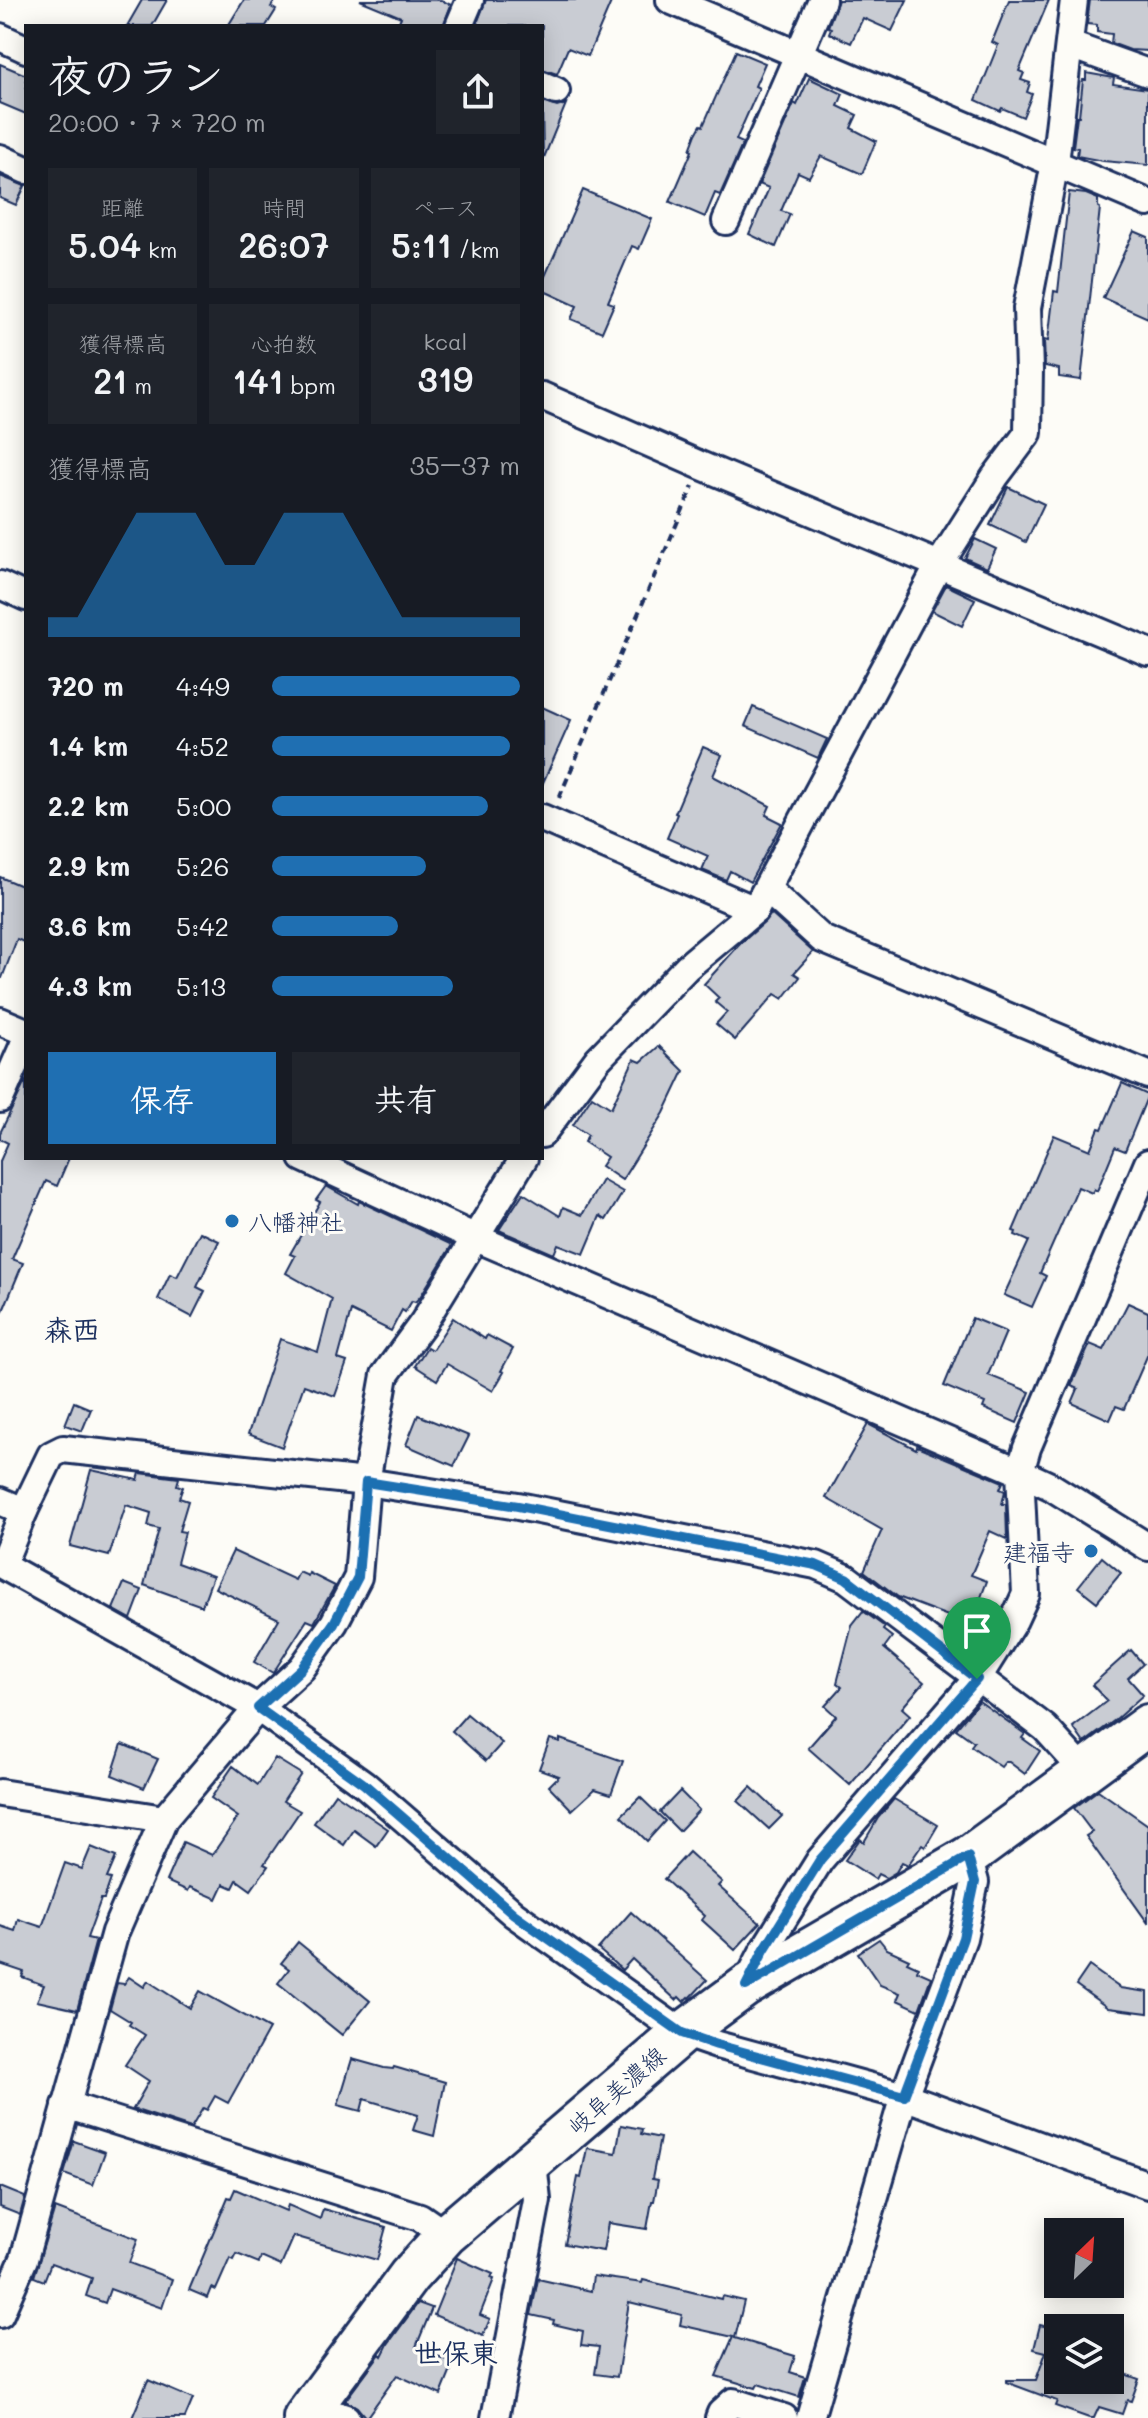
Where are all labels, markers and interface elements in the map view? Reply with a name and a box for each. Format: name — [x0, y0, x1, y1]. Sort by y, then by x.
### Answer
text: 夜のラン — [48, 46, 224, 103]
button: share — [436, 50, 520, 134]
text: 20:00 · 7 × 720 m — [48, 105, 266, 139]
text: 距離 — [101, 193, 145, 222]
text: 時間 — [262, 193, 306, 222]
text: ペース — [413, 193, 478, 222]
text: 5.04 — [68, 222, 141, 267]
text: 26:07 — [239, 222, 329, 267]
text: 5:11 — [391, 222, 452, 267]
text: km — [141, 235, 177, 264]
text: /km — [452, 235, 500, 264]
text: kcal — [423, 327, 467, 356]
text: 獲得標高 — [79, 329, 167, 358]
text: 心拍数 — [251, 329, 317, 358]
text: 319 — [417, 356, 473, 401]
text: 21 — [93, 358, 127, 403]
text: 141 — [232, 358, 284, 403]
text: m — [127, 371, 152, 400]
text: bpm — [284, 371, 336, 400]
text: 35–37 m — [410, 448, 520, 482]
text: 獲得標高 — [48, 451, 152, 485]
text: 720 m — [48, 669, 124, 703]
text: 4:49 — [176, 669, 230, 703]
text: 1.4 km — [48, 729, 128, 763]
text: 4:52 — [176, 729, 229, 763]
text: 2.2 km — [48, 789, 129, 823]
text: 5:00 — [176, 789, 231, 823]
text: 2.9 km — [48, 849, 130, 883]
text: 5:26 — [176, 849, 229, 883]
text: 3.6 km — [48, 909, 131, 943]
text: 5:42 — [176, 909, 229, 943]
text: 4.3 km — [48, 969, 132, 1003]
text: 5:13 — [176, 969, 226, 1003]
button: 保存 — [48, 1052, 276, 1144]
button: 共有 — [292, 1052, 520, 1144]
place label: 八幡神社 — [248, 1206, 344, 1237]
marker: 八幡神社 — [223, 1212, 241, 1230]
district label: 森西 — [44, 1311, 100, 1347]
place label: 建福寺 — [1003, 1536, 1075, 1567]
marker: 建福寺 — [1082, 1542, 1100, 1560]
pin — [943, 1597, 1011, 1679]
icon: arrive — [955, 1609, 999, 1653]
street label: 岐阜美濃線 — [561, 2039, 671, 2141]
north arrow — [1044, 2218, 1124, 2298]
map controls — [1044, 2218, 1124, 2394]
button: layers — [1044, 2314, 1124, 2394]
district label: 世保東 — [414, 2334, 498, 2370]

